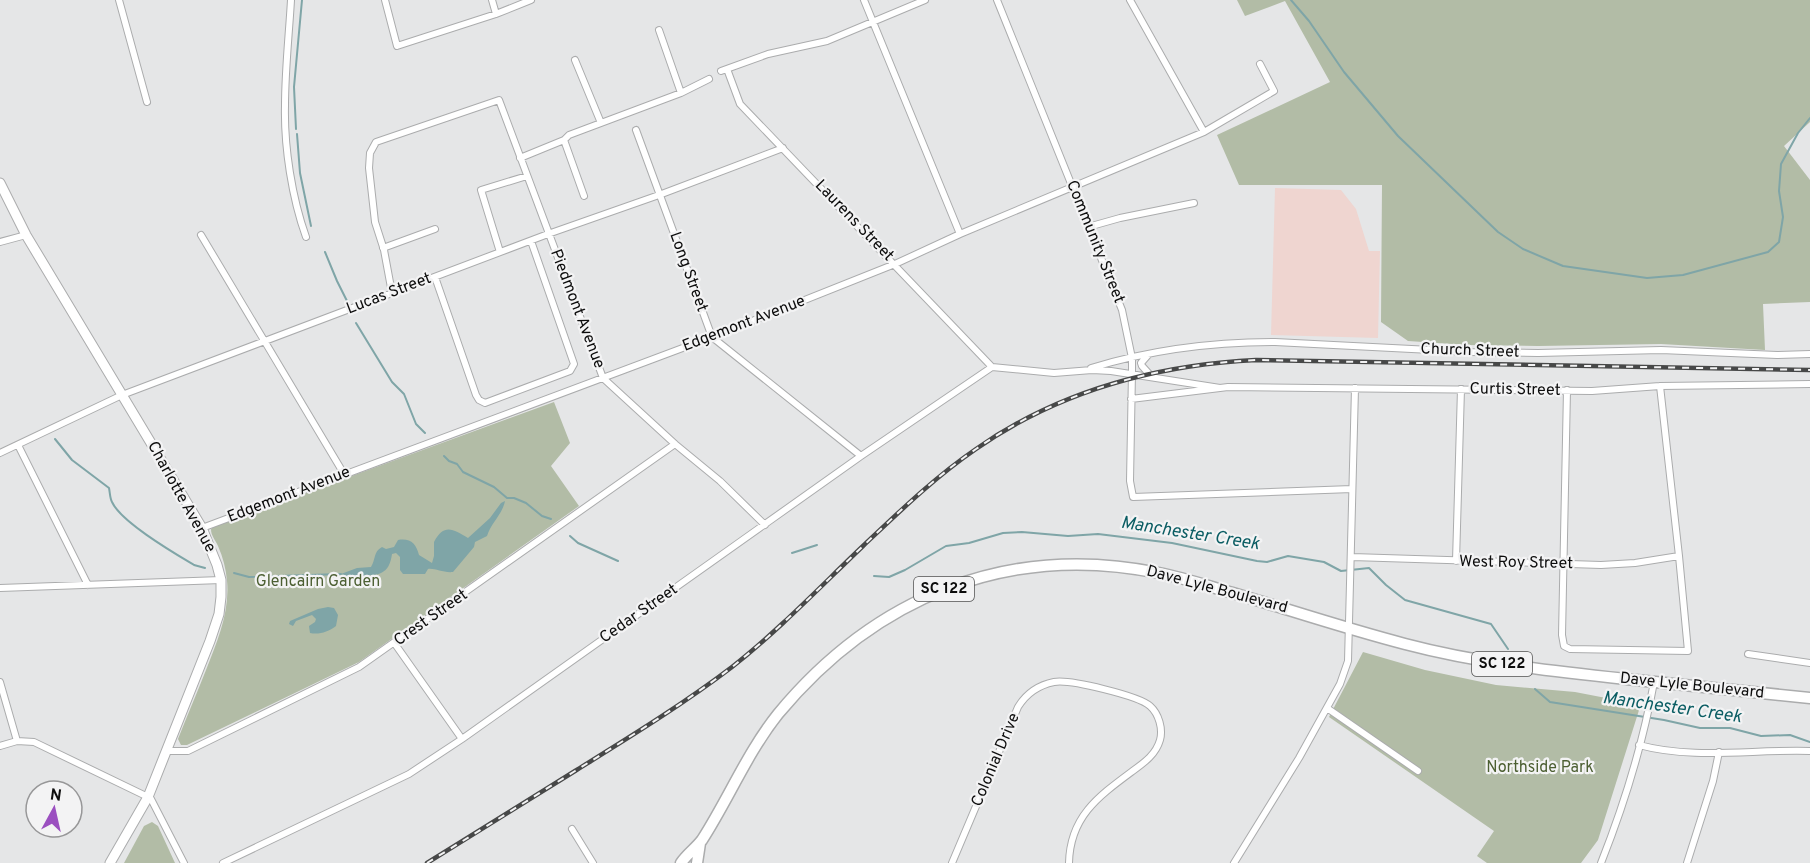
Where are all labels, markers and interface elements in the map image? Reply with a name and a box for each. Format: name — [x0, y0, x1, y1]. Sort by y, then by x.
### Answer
street label: Laurens Street — [810, 176, 898, 266]
street label: Community Street — [1061, 178, 1129, 306]
street label: Long Street — [664, 229, 712, 315]
street label: Piedmont Avenue — [545, 247, 609, 371]
street label: Lucas Street — [344, 269, 434, 319]
street label: Edgemont Avenue — [680, 291, 808, 357]
street label: Church Street — [1420, 339, 1520, 363]
street label: Curtis Street — [1469, 379, 1561, 401]
street label: Charlotte Avenue — [142, 438, 220, 556]
street label: Edgemont Avenue — [225, 462, 353, 528]
water label: Manchester Creek — [1119, 512, 1262, 556]
street label: West Roy Street — [1459, 552, 1573, 574]
street label: Dave Lyle Boulevard — [1144, 562, 1290, 618]
park label: Glencairn Garden — [256, 572, 380, 592]
road number: SC 122 — [914, 577, 974, 601]
street label: Cedar Street — [596, 580, 682, 648]
street label: Crest Street — [390, 585, 472, 651]
road number: SC 122 — [1472, 652, 1532, 676]
street label: Dave Lyle Boulevard — [1619, 668, 1765, 704]
water label: Manchester Creek — [1601, 687, 1744, 729]
street label: Colonial Drive — [967, 710, 1025, 810]
park label: Northside Park — [1486, 758, 1594, 778]
north arrow — [24, 779, 84, 839]
text: N — [49, 785, 63, 807]

